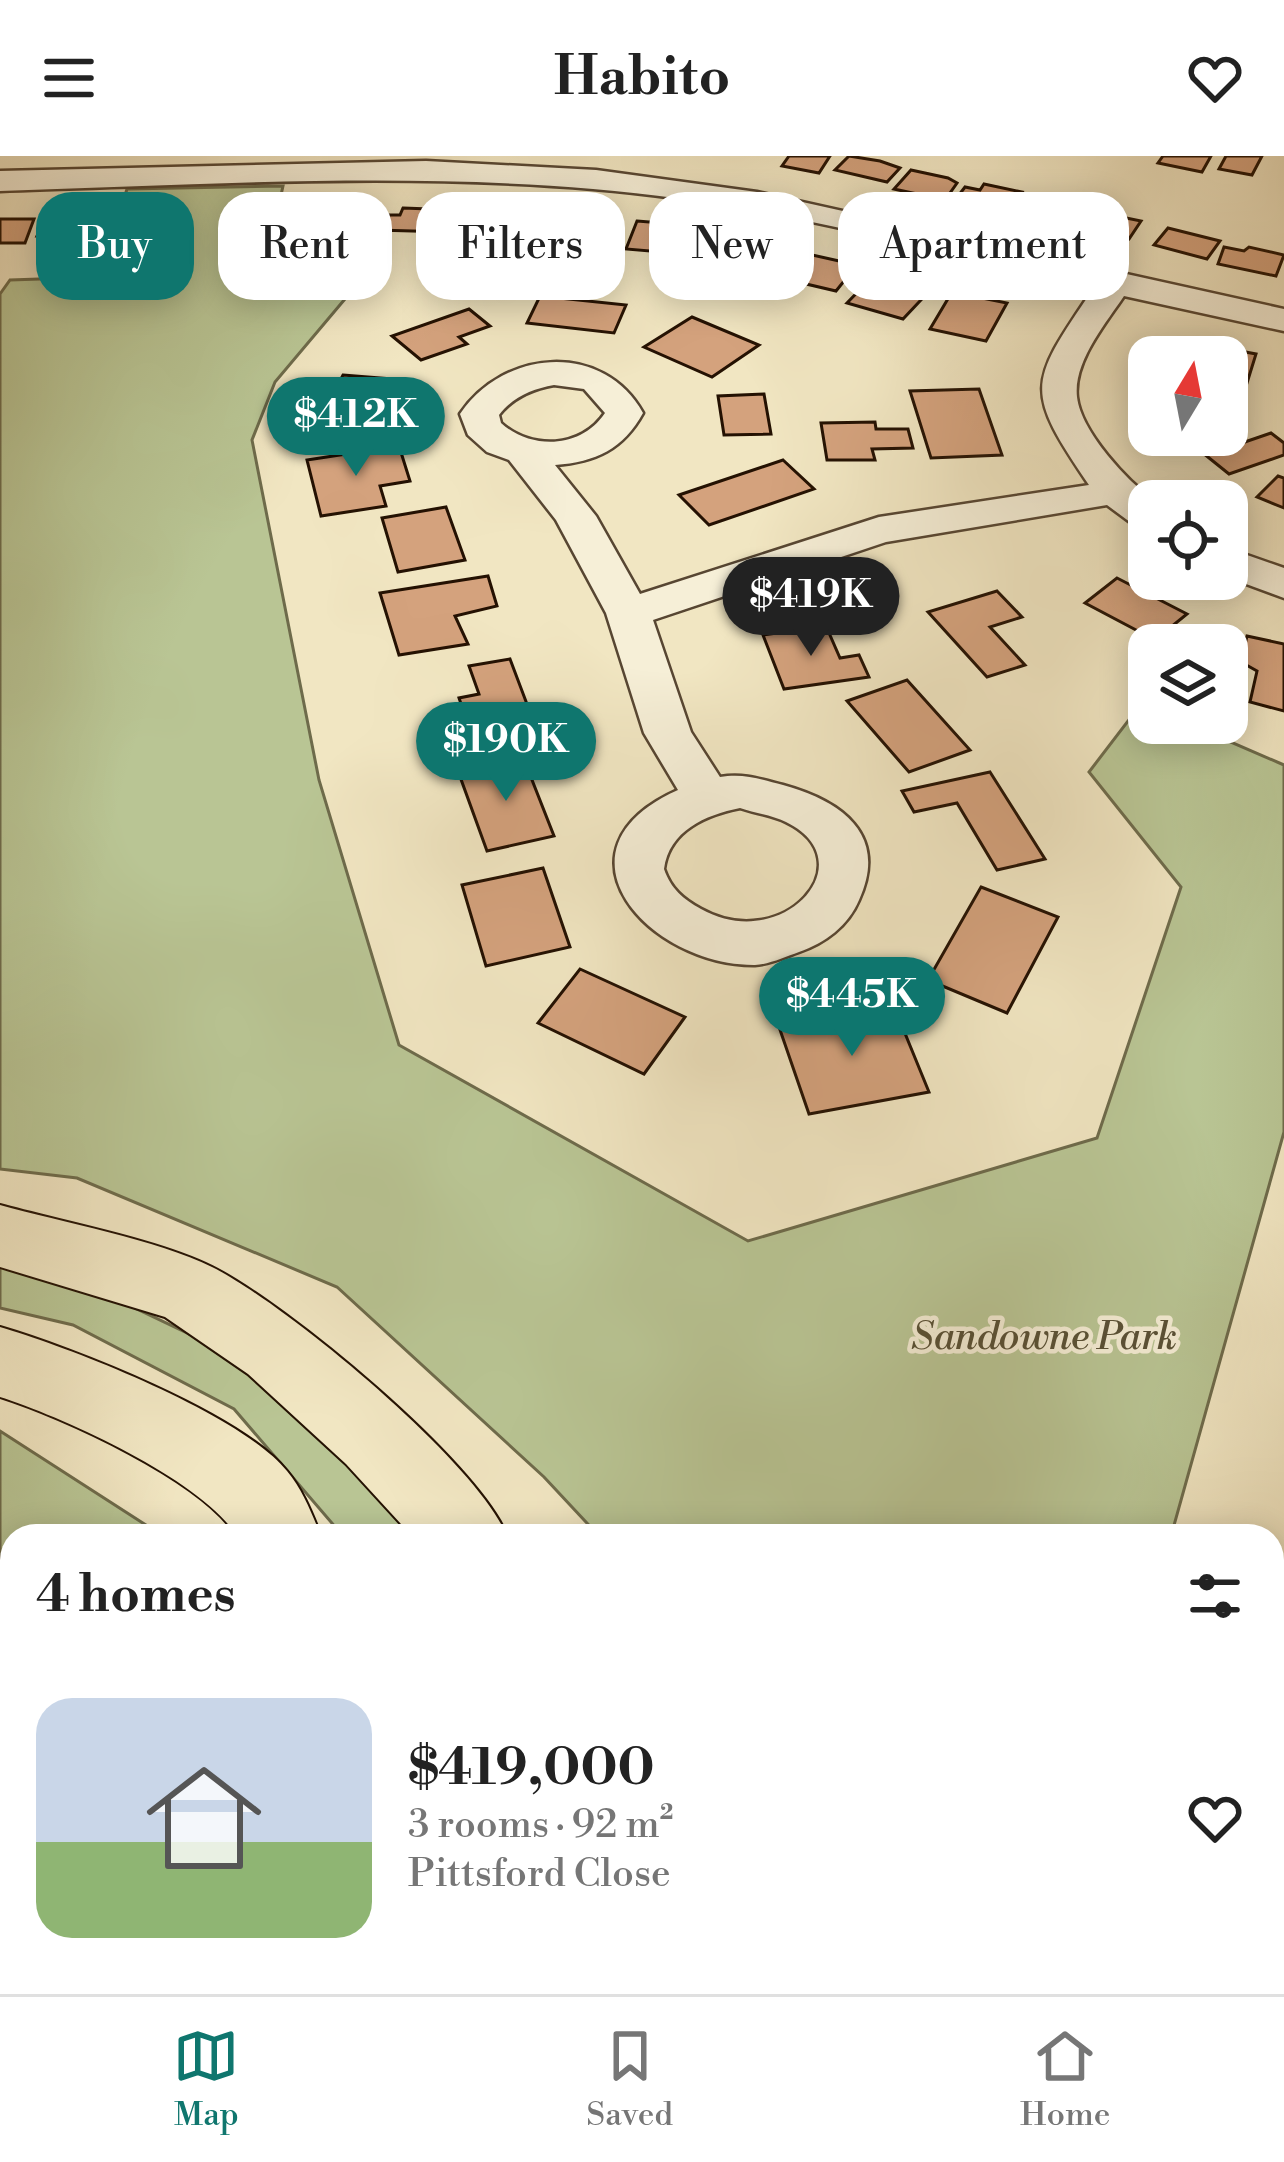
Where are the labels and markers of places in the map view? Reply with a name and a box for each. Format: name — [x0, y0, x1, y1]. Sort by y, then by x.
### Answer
pin: $412K — [272, 377, 440, 479]
pin: $419K — [727, 557, 895, 659]
pin: $190K — [422, 702, 590, 804]
pin: $445K — [768, 957, 936, 1059]

